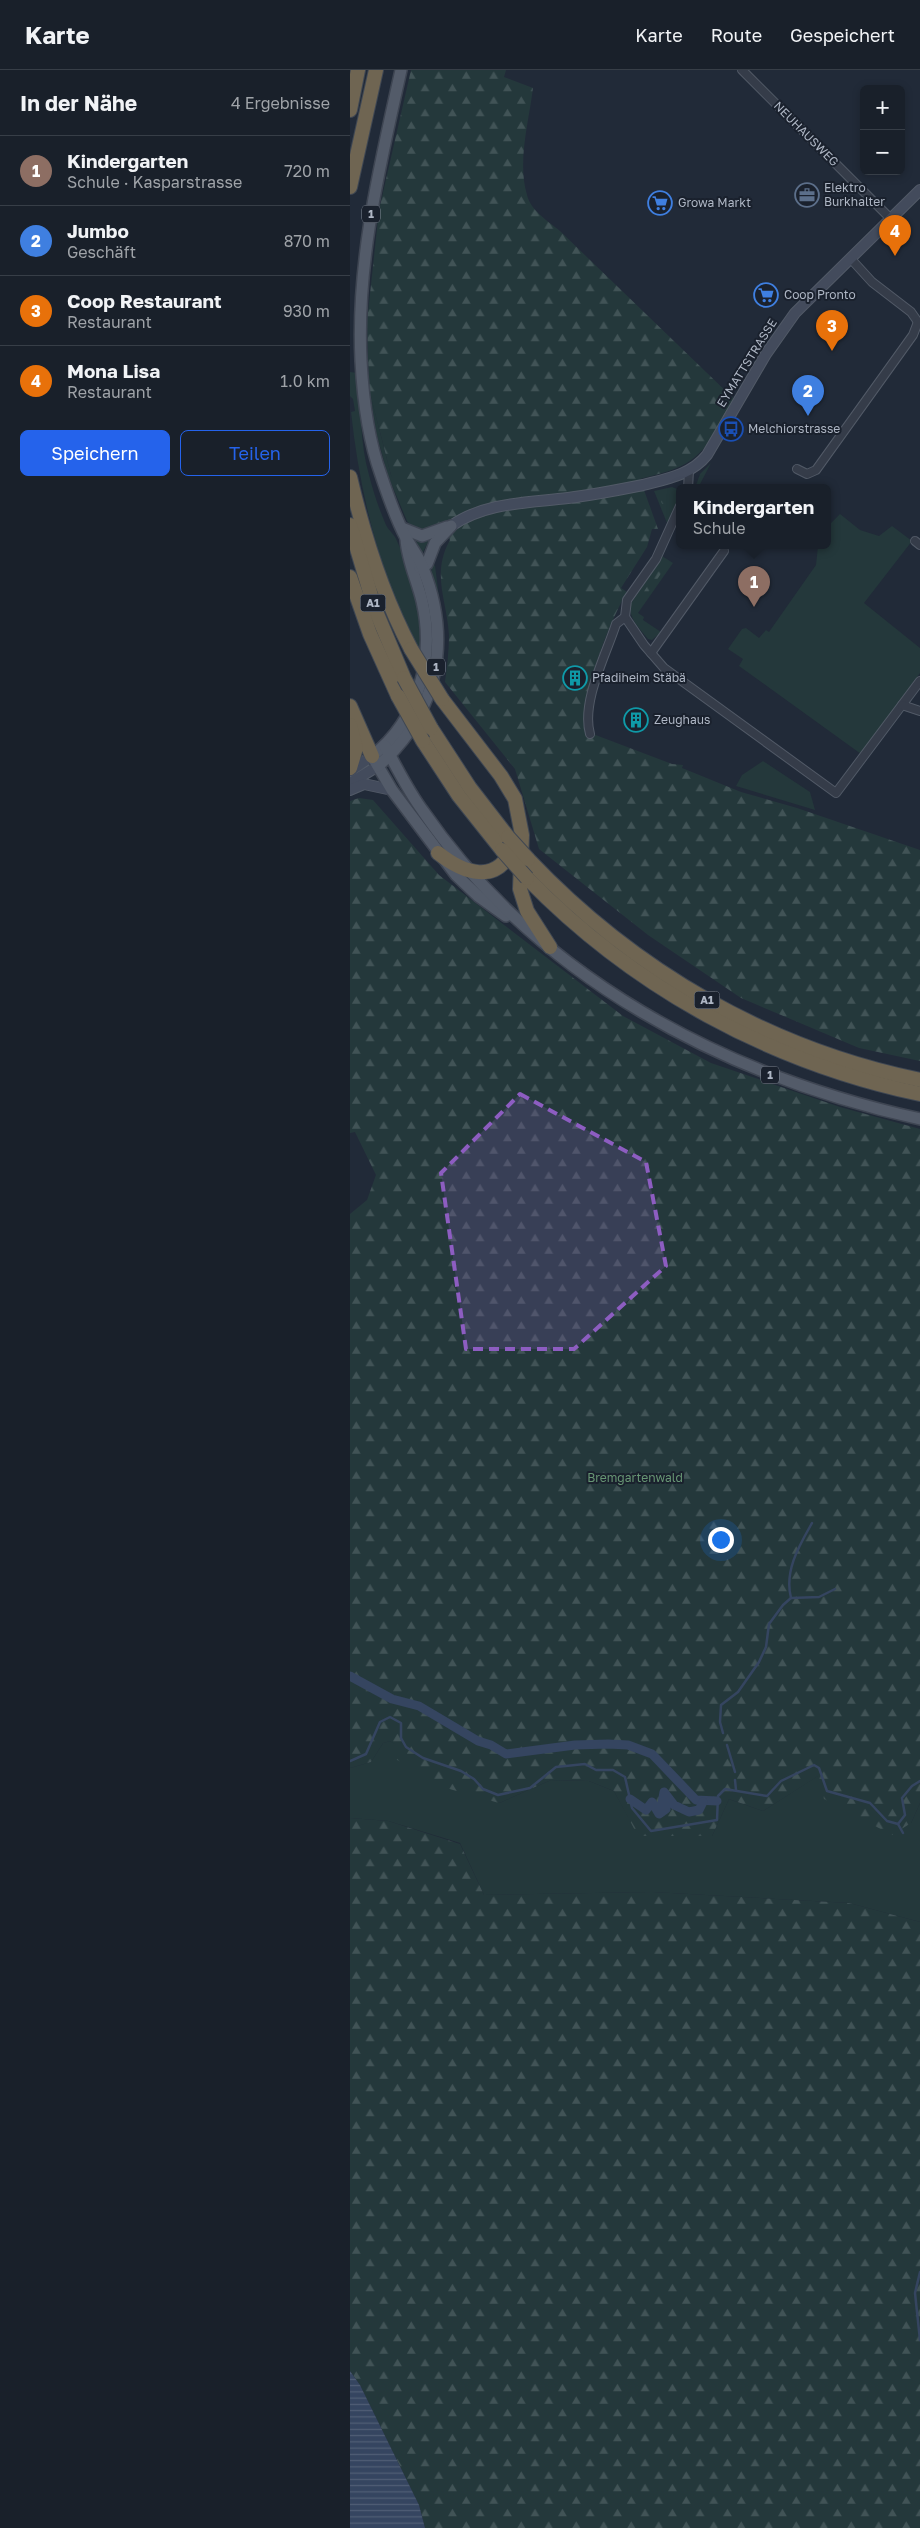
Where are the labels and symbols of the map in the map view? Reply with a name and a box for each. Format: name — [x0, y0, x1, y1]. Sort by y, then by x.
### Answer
street label: NEUHAUSWEG — [771, 98, 842, 169]
place label: Elektro Burkhalter — [824, 180, 885, 209]
office icon: Elektro Burkhalter — [794, 182, 820, 208]
supermarket icon: Growa Markt — [647, 190, 673, 216]
place label: Growa Markt — [678, 195, 751, 210]
road number: 1 — [362, 206, 380, 222]
pin: 4 — [879, 215, 911, 256]
supermarket icon: Coop Pronto — [753, 282, 779, 308]
place label: Coop Pronto — [784, 287, 856, 302]
pin: 3 — [816, 310, 848, 351]
street label: EYMATTSTRASSE — [713, 316, 780, 410]
pin: 2 — [792, 375, 824, 416]
bus stop icon: Melchiorstrasse — [718, 416, 744, 442]
place label: Melchiorstrasse — [748, 421, 840, 436]
pin: 1 — [738, 566, 770, 607]
road number: A1 — [360, 594, 386, 612]
road number: 1 — [427, 658, 445, 676]
building icon: Pfadiheim Stäbä — [562, 665, 588, 691]
place label: Pfadiheim Stäbä — [592, 670, 686, 685]
building icon: Zeughaus — [623, 707, 649, 733]
place label: Zeughaus — [654, 712, 710, 727]
road number: A1 — [694, 992, 720, 1008]
road number: 1 — [761, 1066, 779, 1084]
park label: Bremgartenwald — [587, 1470, 683, 1485]
your location — [708, 1527, 734, 1553]

